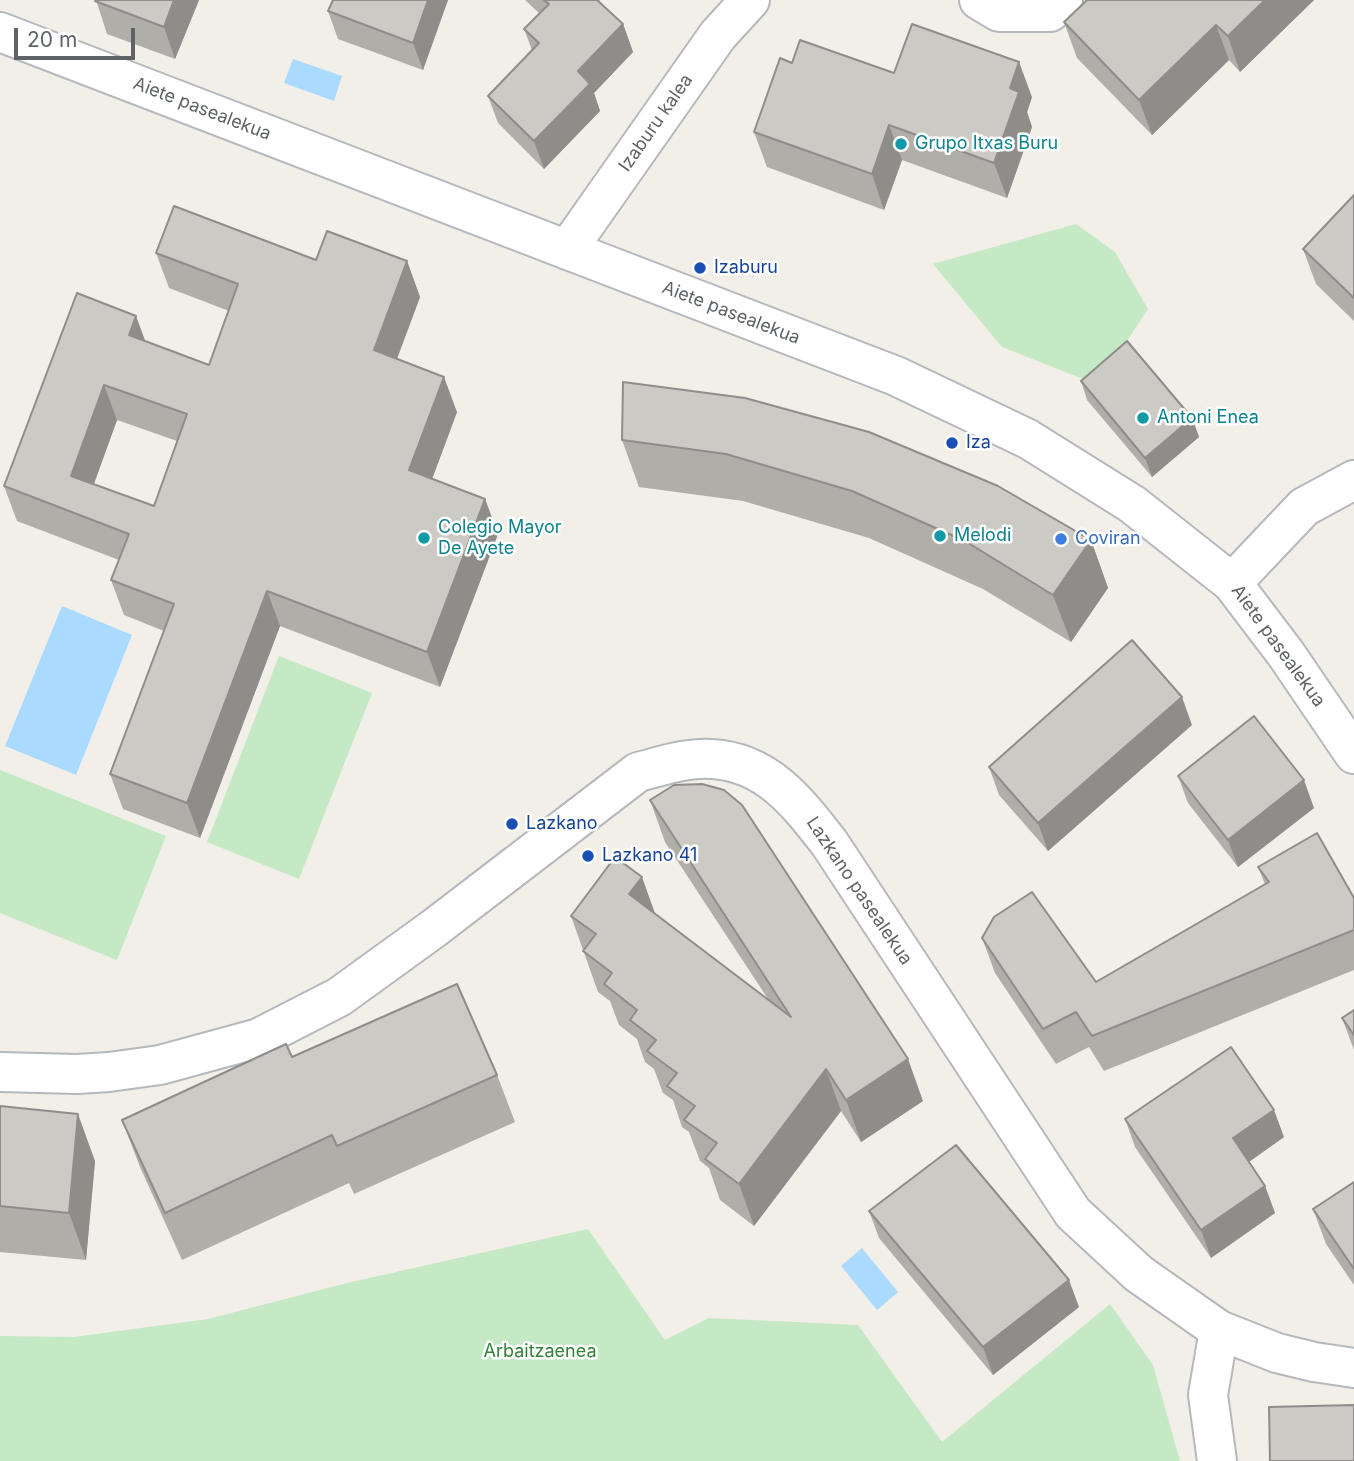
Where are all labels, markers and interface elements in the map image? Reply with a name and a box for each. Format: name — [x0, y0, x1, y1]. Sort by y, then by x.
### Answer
scale bar — [18, 14, 138, 58]
text: 20 m — [27, 27, 77, 52]
street label: Izaburu kalea — [614, 70, 698, 176]
street label: Aiete pasealekua — [130, 73, 274, 145]
place label: Grupo Itxas Buru — [915, 133, 1058, 155]
marker: Grupo Itxas Buru — [893, 136, 909, 152]
place label: Izaburu — [714, 257, 778, 279]
marker: Izaburu — [692, 260, 708, 276]
street label: Aiete pasealekua — [659, 277, 803, 349]
place label: Antoni Enea — [1157, 407, 1259, 429]
marker: Antoni Enea — [1135, 410, 1151, 426]
place label: Iza — [966, 432, 991, 454]
marker: Iza — [944, 435, 960, 451]
place label: Colegio Mayor De Ayete — [438, 517, 561, 560]
place label: Melodi — [954, 525, 1011, 547]
marker: Melodi — [932, 528, 948, 544]
place label: Coviran — [1075, 528, 1141, 550]
marker: Colegio Mayor De Ayete — [416, 530, 432, 546]
marker: Coviran — [1053, 531, 1069, 547]
street label: Aiete pasealekua — [1226, 581, 1330, 711]
place label: Lazkano — [526, 813, 598, 835]
street label: Lazkano pasealekua — [801, 813, 917, 969]
marker: Lazkano — [504, 816, 520, 832]
place label: Lazkano 41 — [602, 845, 697, 867]
marker: Lazkano 41 — [580, 848, 596, 864]
park label: Arbaitzaenea — [484, 1341, 596, 1363]

